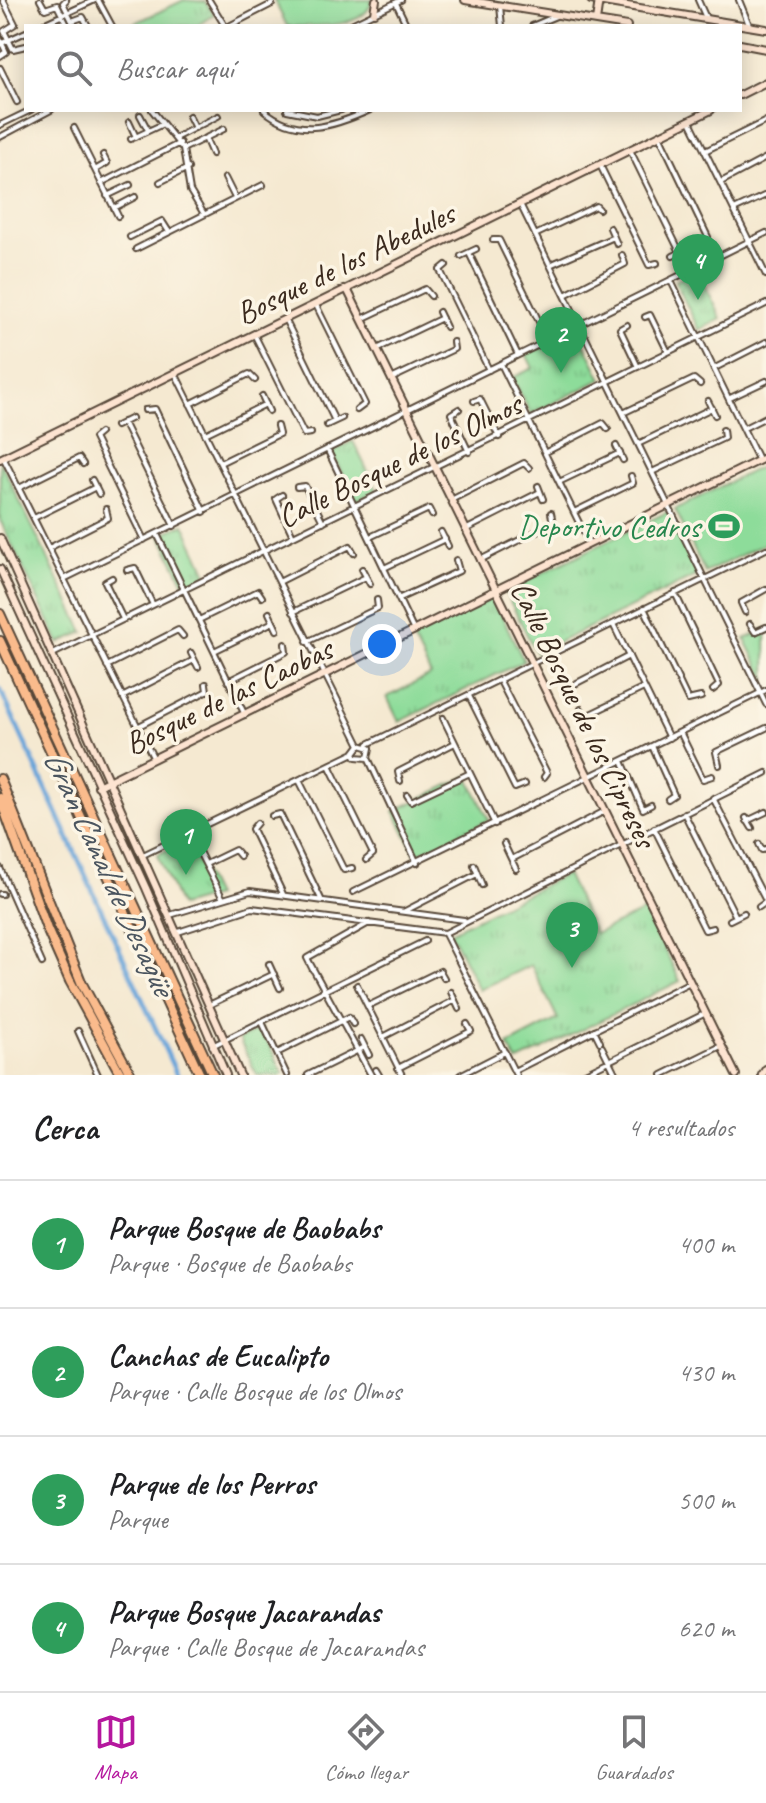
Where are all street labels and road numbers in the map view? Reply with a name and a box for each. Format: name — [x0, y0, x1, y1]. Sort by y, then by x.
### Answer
street label: Bosque de los Abedules — [229, 191, 464, 334]
street label: Calle Bosque de los Olmos — [271, 382, 530, 537]
street label: Calle Bosque de los Cipreses — [501, 574, 667, 856]
street label: Bosque de las Caobas — [118, 627, 341, 764]

